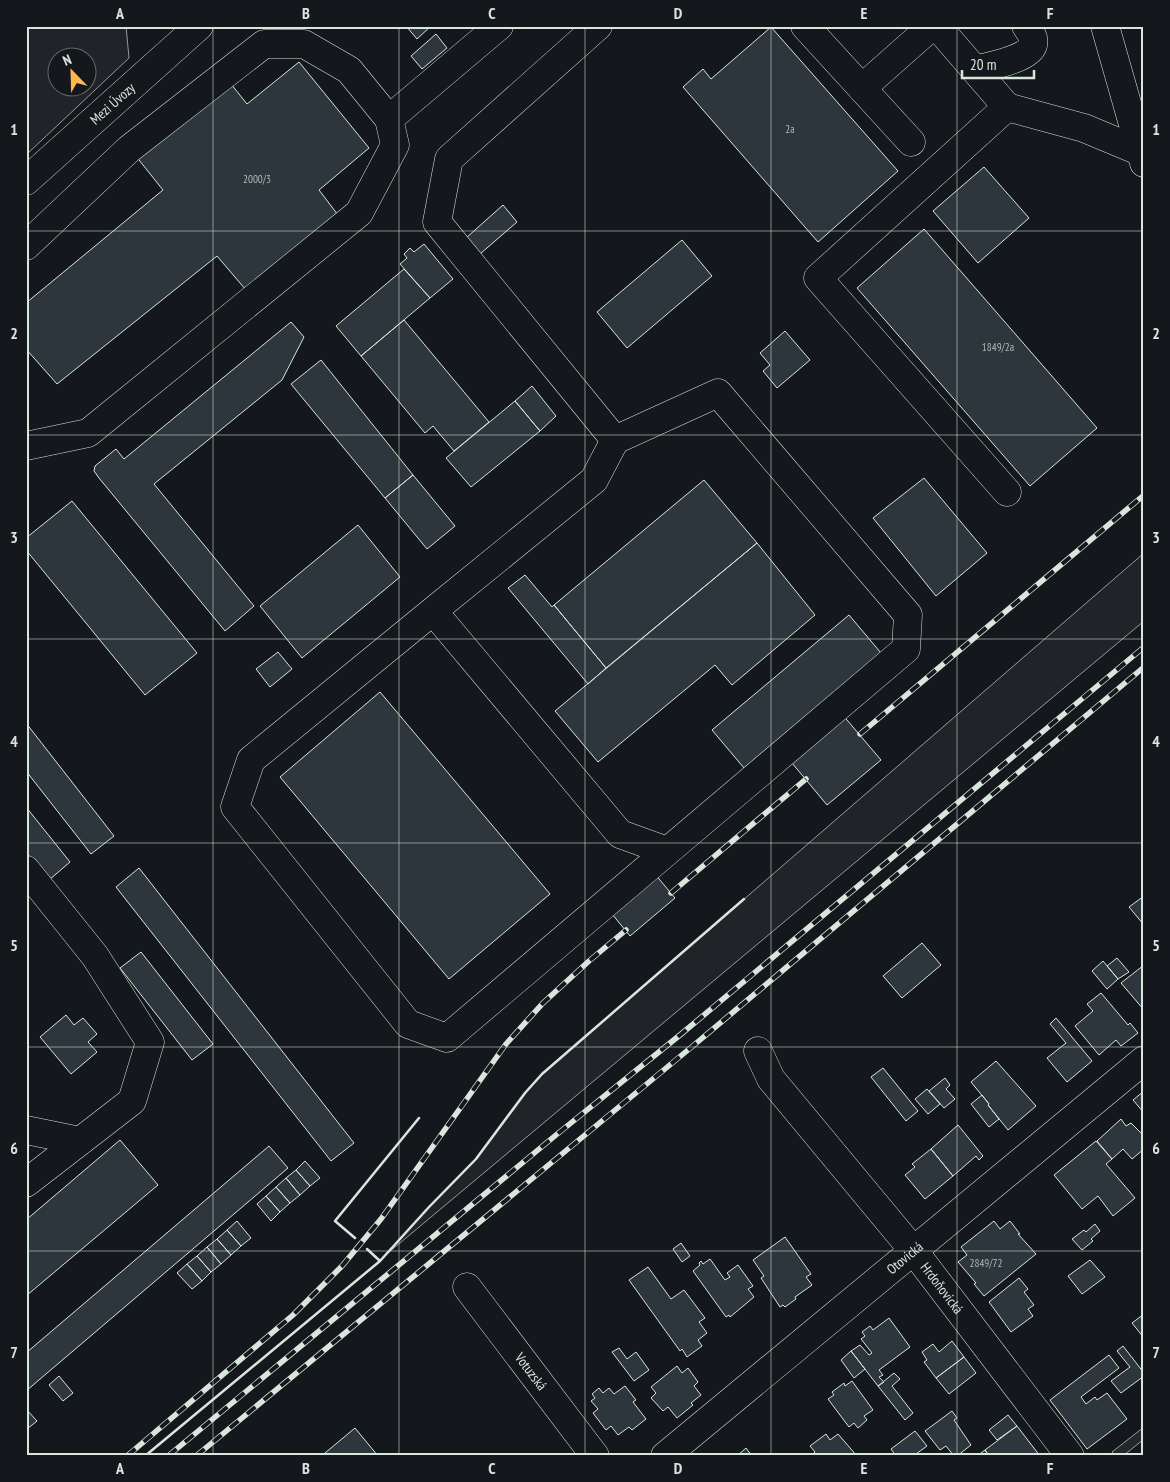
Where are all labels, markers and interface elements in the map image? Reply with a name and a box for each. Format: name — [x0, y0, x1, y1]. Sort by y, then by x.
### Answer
text: A — [115, 3, 125, 23]
text: B — [302, 3, 310, 23]
text: C — [488, 3, 496, 23]
text: D — [674, 3, 683, 23]
text: E — [861, 3, 868, 23]
text: F — [1047, 3, 1054, 23]
north arrow — [48, 48, 98, 98]
scale bar — [962, 48, 1035, 80]
text: N — [60, 50, 74, 70]
text: 20 m — [970, 55, 996, 74]
street label: Mezi Úvozy — [86, 78, 139, 128]
text: 1 — [10, 119, 18, 139]
text: 1 — [1152, 119, 1160, 139]
house number: 2a — [785, 122, 795, 136]
house number: 2000/3 — [243, 172, 271, 186]
text: 2 — [10, 323, 18, 343]
text: 2 — [1152, 323, 1160, 343]
house number: 1849/2a — [982, 340, 1014, 354]
text: 3 — [10, 527, 18, 547]
text: 3 — [1152, 527, 1160, 547]
text: 4 — [10, 731, 18, 751]
text: 4 — [1152, 731, 1160, 751]
text: 5 — [10, 935, 18, 955]
text: 5 — [1152, 935, 1160, 955]
text: 6 — [10, 1138, 18, 1158]
text: 6 — [1152, 1138, 1160, 1158]
street label: Otovická — [883, 1238, 927, 1278]
house number: 2849/72 — [970, 1256, 1003, 1270]
street label: Hrdoňovická — [917, 1259, 967, 1317]
text: 7 — [10, 1342, 18, 1362]
text: 7 — [1152, 1342, 1160, 1362]
street label: Votuzská — [510, 1348, 551, 1394]
text: A — [115, 1458, 125, 1478]
text: B — [302, 1458, 310, 1478]
text: C — [488, 1458, 496, 1478]
text: D — [674, 1458, 683, 1478]
text: E — [861, 1458, 868, 1478]
text: F — [1047, 1458, 1054, 1478]

